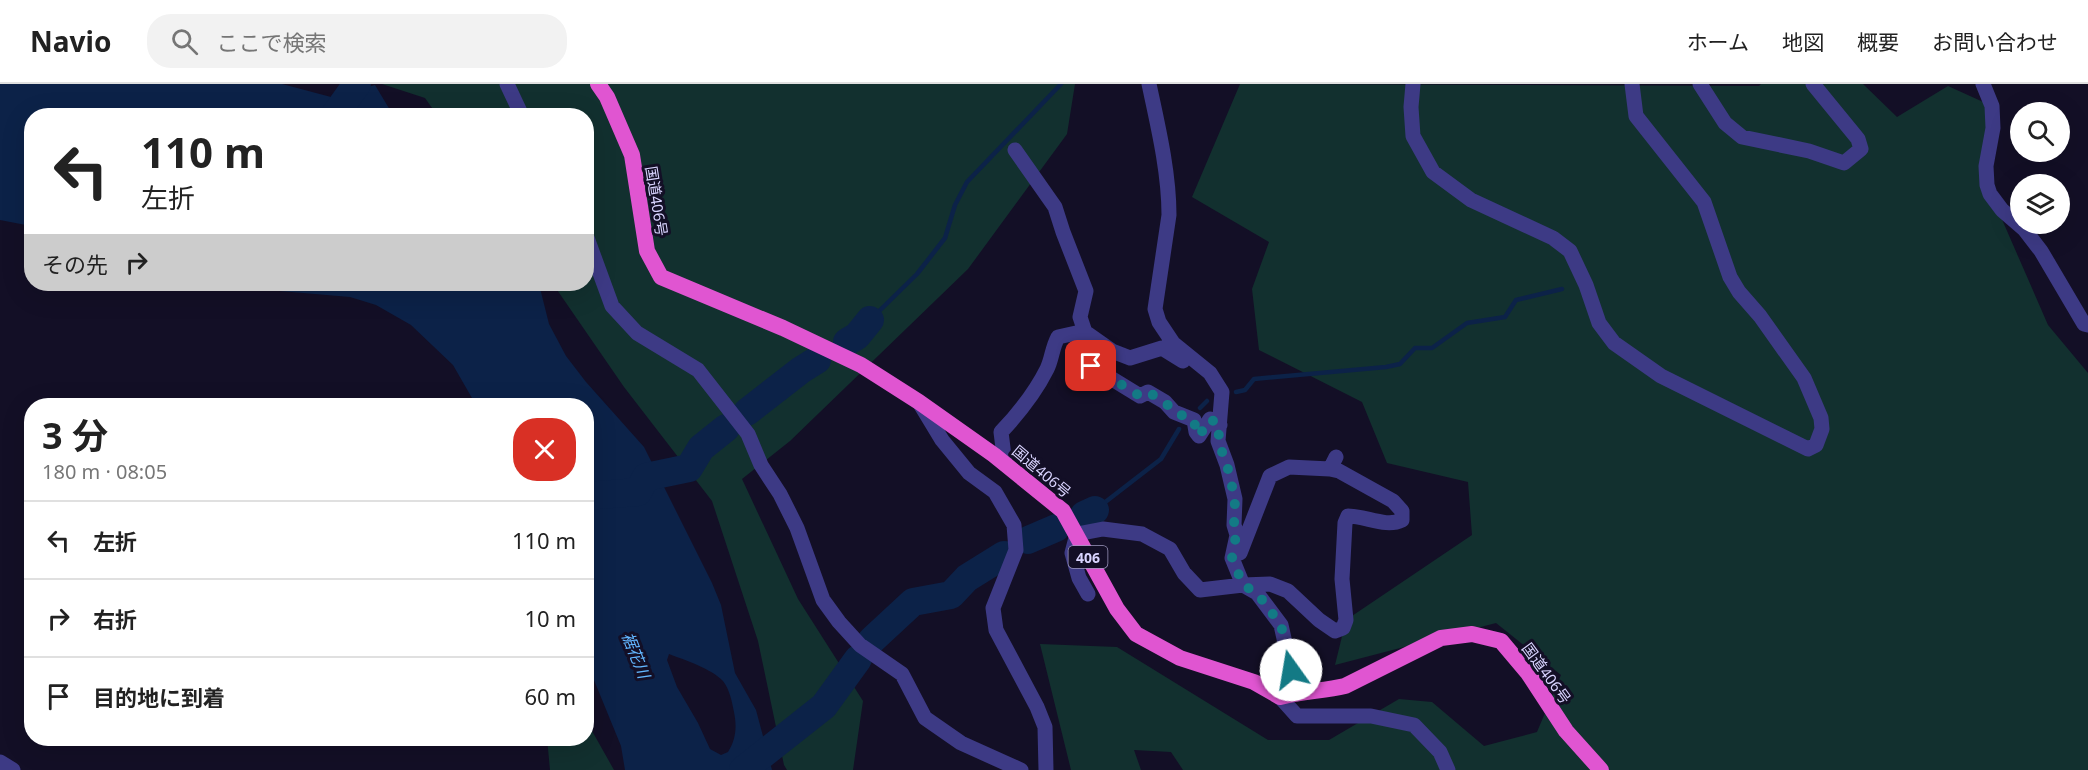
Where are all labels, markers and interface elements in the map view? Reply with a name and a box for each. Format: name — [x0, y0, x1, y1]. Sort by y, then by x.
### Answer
search box — [147, 14, 567, 68]
text: Navio — [30, 22, 111, 60]
icon: search — [168, 25, 201, 58]
text: ここで検索 — [216, 27, 326, 57]
text: ホーム — [1687, 28, 1749, 56]
text: 地図 — [1782, 28, 1824, 56]
text: 概要 — [1857, 28, 1899, 56]
text: お問い合わせ — [1932, 28, 2058, 56]
map controls — [2010, 102, 2070, 234]
button: search — [2010, 102, 2070, 162]
text: 110 m — [141, 123, 265, 180]
icon: left — [42, 132, 120, 210]
street label: 国道406号 — [642, 164, 672, 238]
button: layers — [2010, 174, 2070, 234]
text: 左折 — [141, 179, 195, 216]
icon: right — [120, 246, 153, 279]
text: その先 — [42, 249, 108, 279]
pin — [1065, 340, 1116, 391]
icon: arrive — [1074, 349, 1107, 382]
text: 3 分 — [42, 411, 108, 460]
button: close — [513, 418, 576, 481]
street label: 国道406号 — [1008, 441, 1076, 501]
text: 180 m · 08:05 — [42, 458, 167, 485]
icon: left — [42, 524, 75, 557]
text: 110 m — [512, 525, 576, 555]
text: 左折 — [93, 526, 137, 556]
road number: 406 — [1068, 546, 1108, 568]
icon: right — [42, 602, 75, 635]
text: 10 m — [525, 603, 576, 633]
text: 右折 — [93, 604, 137, 634]
water label: 裾花川 — [617, 629, 656, 683]
position arrow — [1259, 638, 1323, 702]
street label: 国道406号 — [1518, 639, 1576, 707]
icon: arrive — [42, 680, 75, 713]
text: 60 m — [525, 681, 576, 711]
text: 目的地に到着 — [93, 682, 225, 712]

